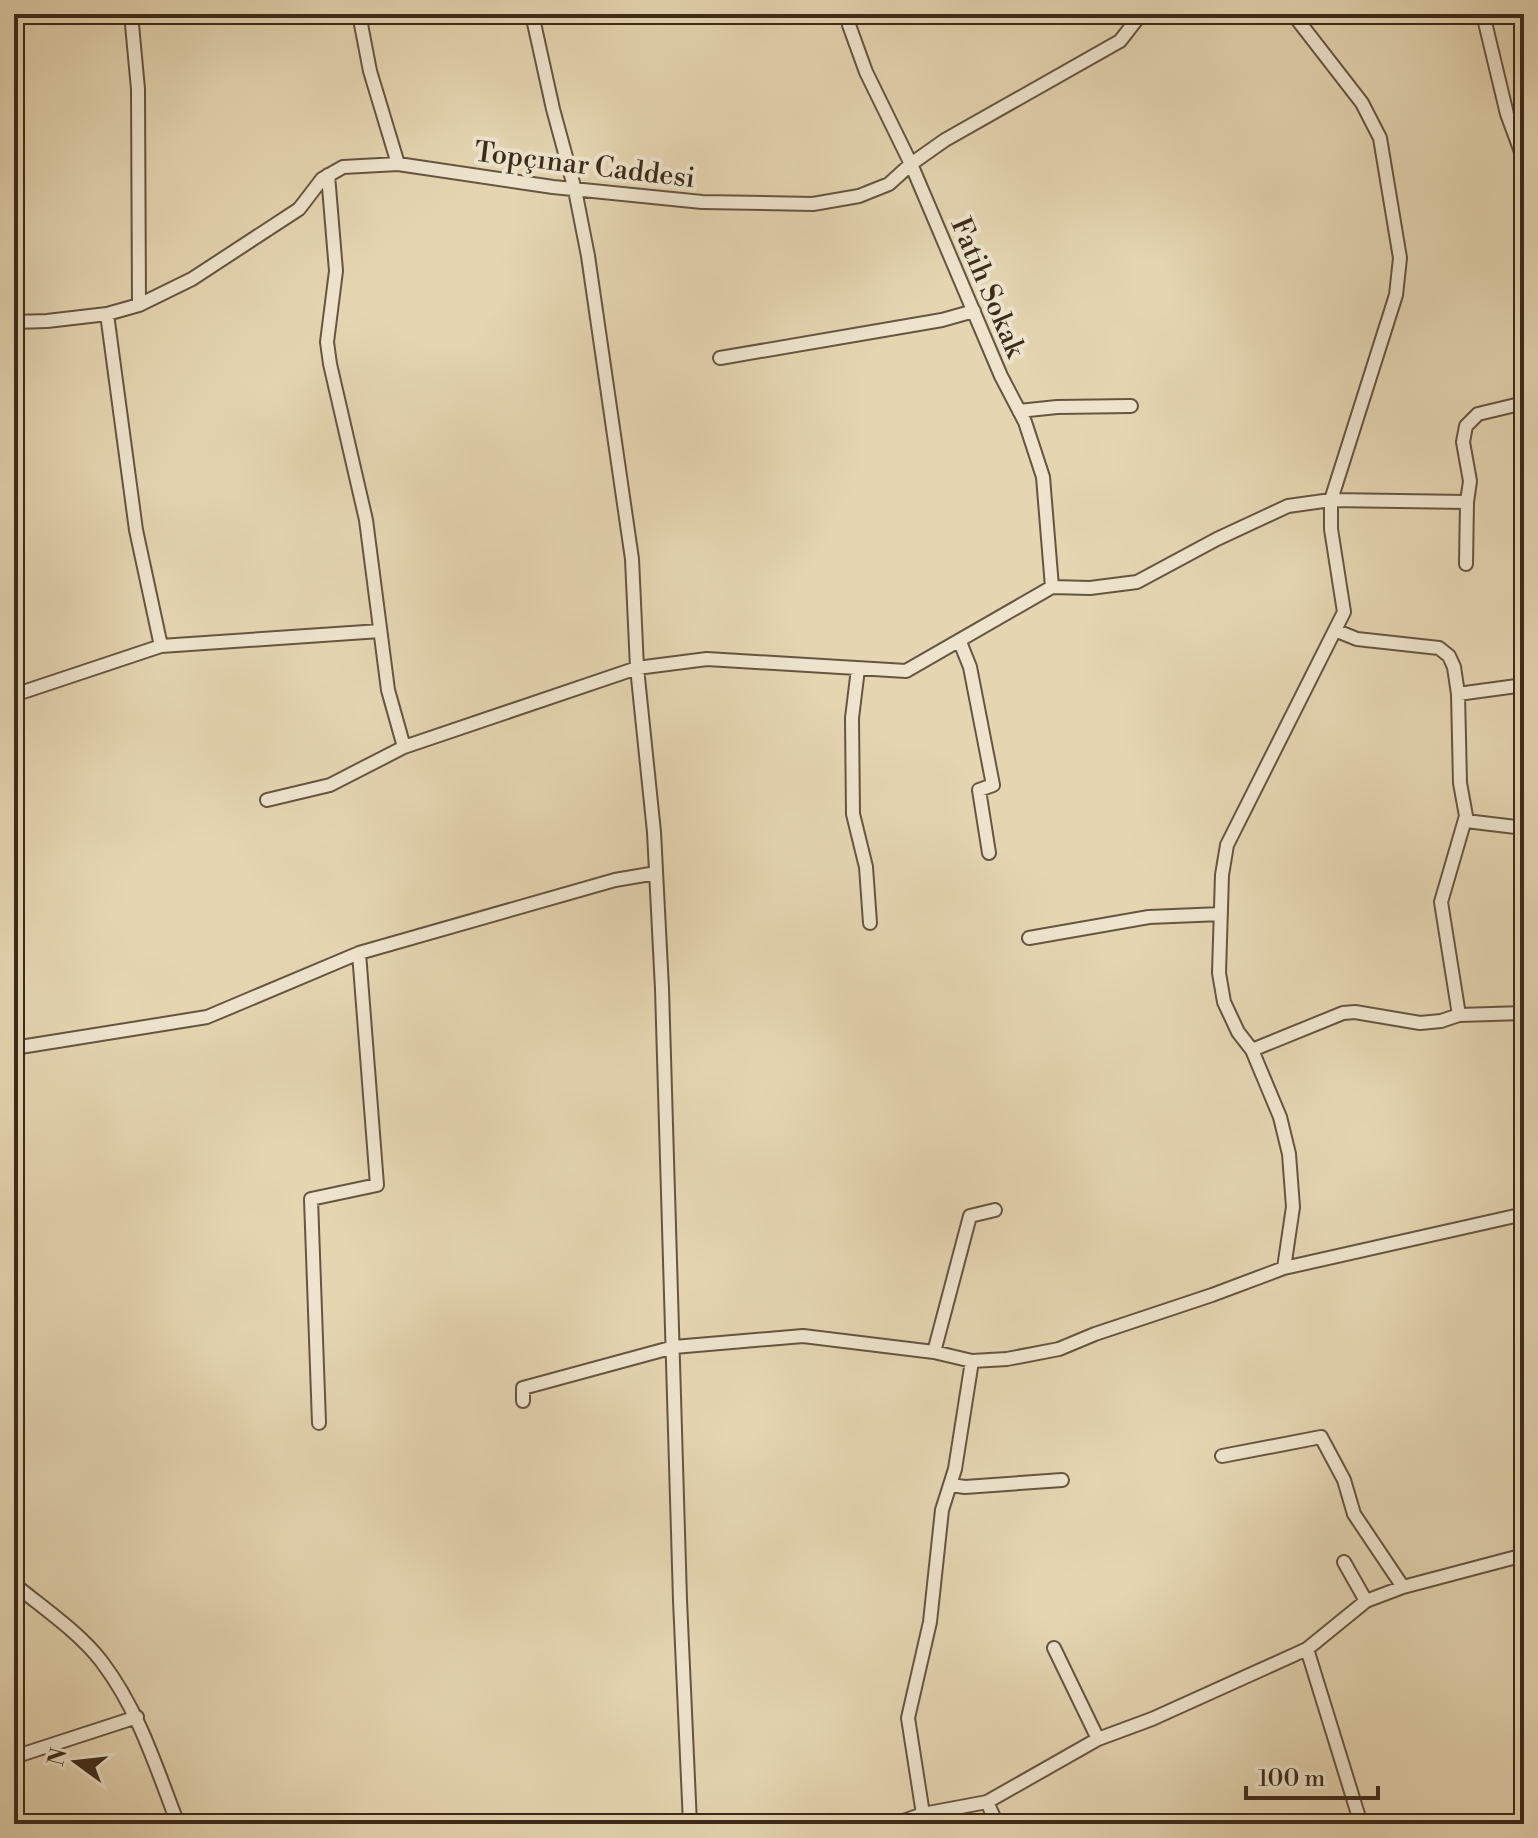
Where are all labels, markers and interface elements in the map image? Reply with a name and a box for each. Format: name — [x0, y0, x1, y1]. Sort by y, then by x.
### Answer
street label: Topçınar Caddesi — [472, 135, 697, 196]
street label: Fatih Sokak — [942, 212, 1033, 364]
north arrow — [36, 1722, 116, 1802]
text: N — [43, 1745, 74, 1769]
scale bar — [1246, 1750, 1378, 1800]
text: 100 m — [1258, 1764, 1325, 1794]

